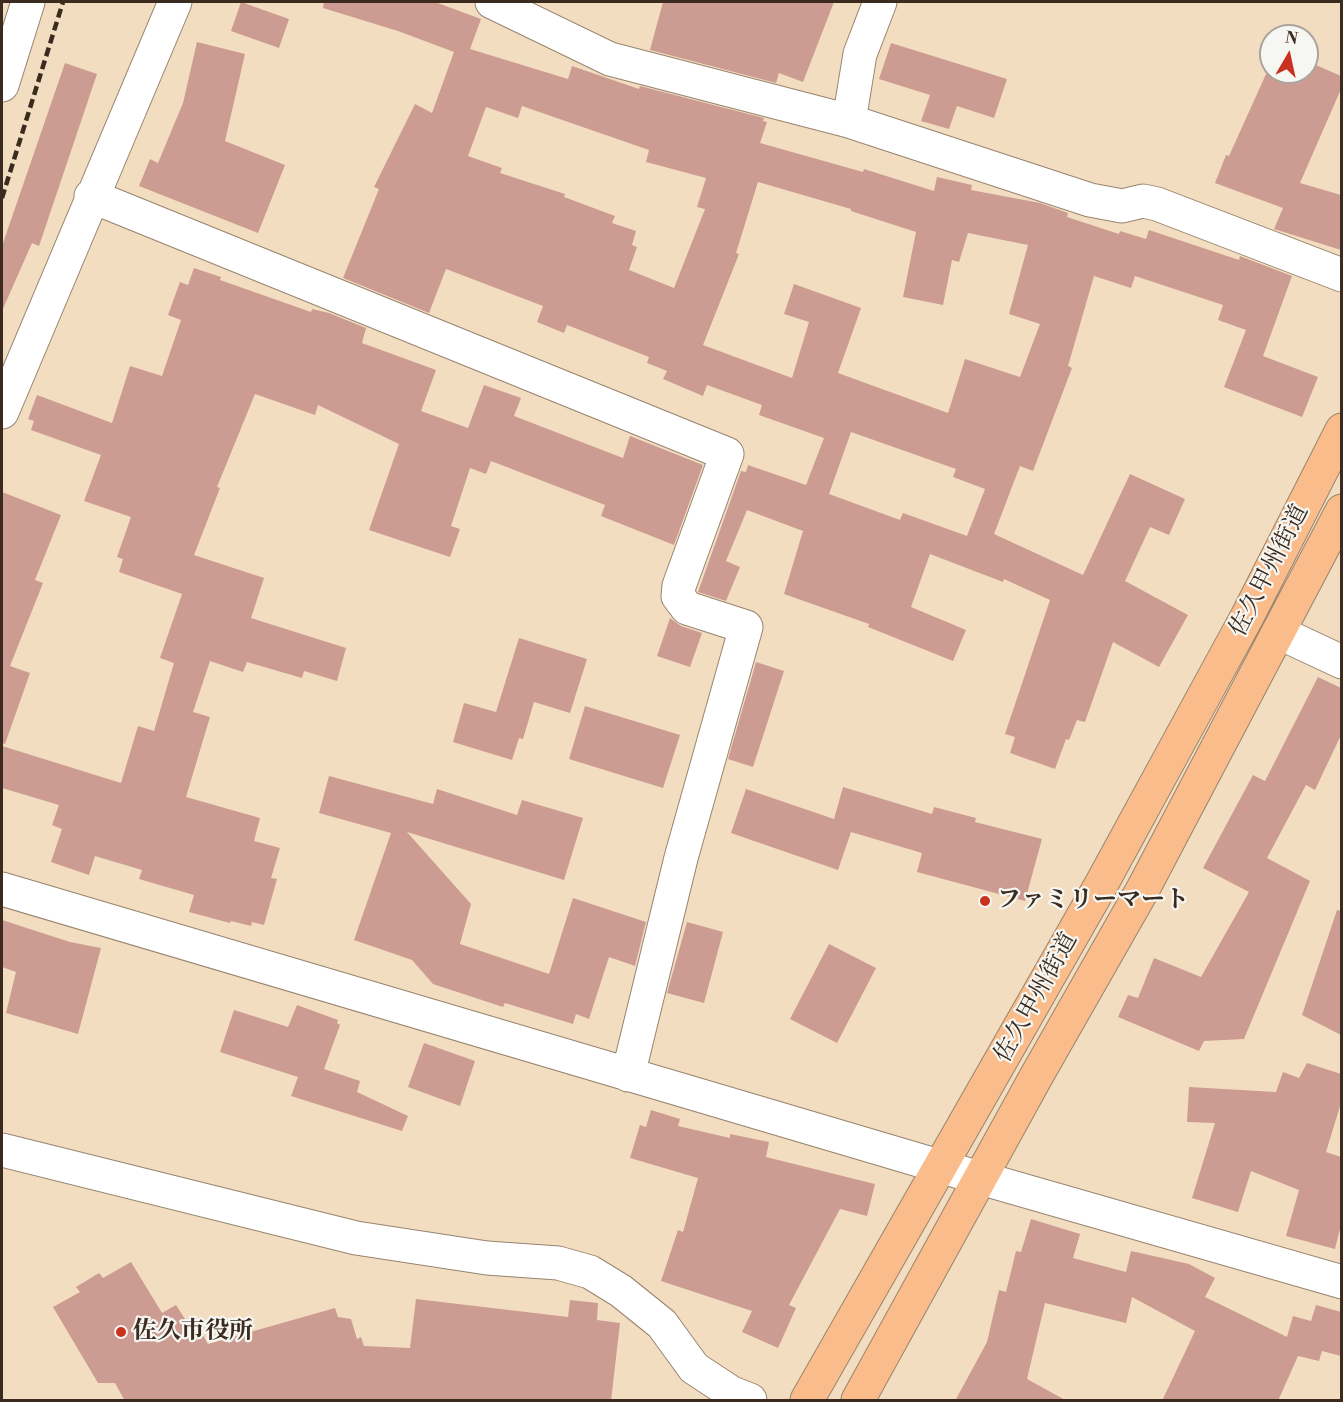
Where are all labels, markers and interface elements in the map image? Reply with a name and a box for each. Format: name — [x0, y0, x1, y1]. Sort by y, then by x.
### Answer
north arrow — [1259, 24, 1319, 84]
text: N — [1284, 27, 1299, 49]
street label: 佐久甲州街道 — [1224, 500, 1316, 642]
place label: ファミリーマート — [997, 887, 1189, 915]
marker: ファミリーマート — [978, 894, 992, 908]
street label: 佐久甲州街道 — [989, 928, 1085, 1068]
place label: 佐久市役所 — [133, 1318, 253, 1346]
marker: 佐久市役所 — [114, 1325, 128, 1339]

